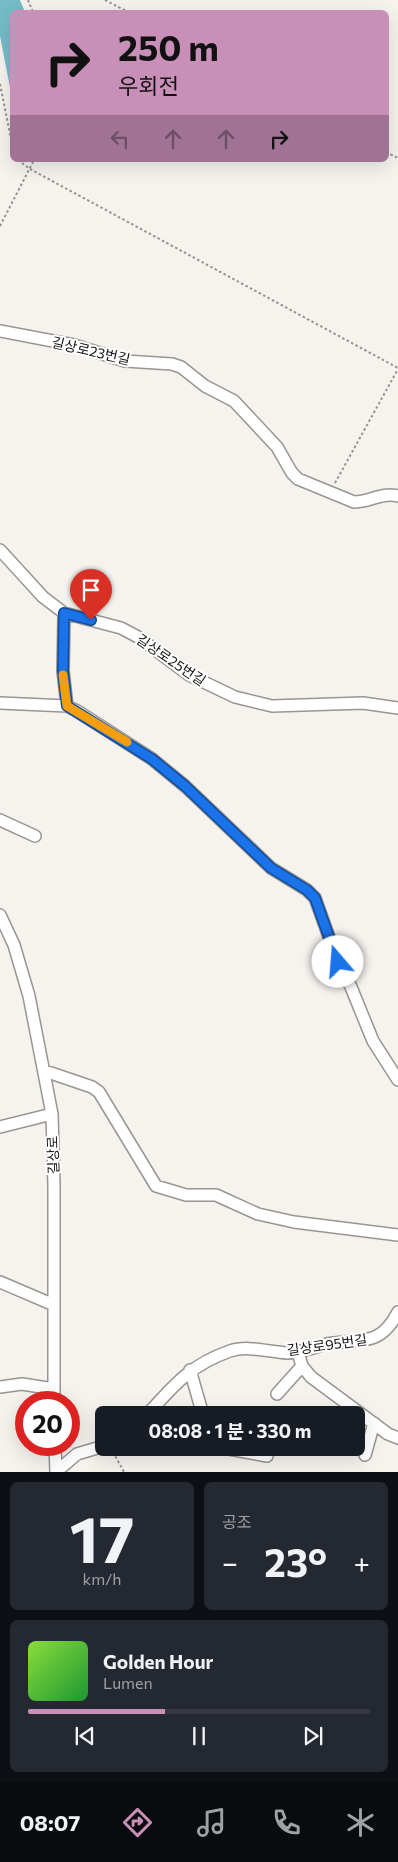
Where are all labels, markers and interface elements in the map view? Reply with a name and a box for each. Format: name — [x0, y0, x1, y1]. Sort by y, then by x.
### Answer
text: 250 m — [118, 25, 219, 68]
icon: right — [35, 30, 100, 95]
text: 우회전 — [118, 72, 179, 99]
icon: left — [106, 125, 134, 153]
icon: ahead — [159, 125, 187, 153]
icon: ahead — [212, 125, 240, 153]
icon: right — [265, 125, 293, 153]
street label: 길상로23번길 — [50, 333, 132, 368]
pin — [70, 569, 112, 620]
icon: arrive — [77, 576, 105, 604]
street label: 길상로25번길 — [133, 630, 209, 689]
position arrow — [311, 935, 363, 987]
street label: 길상로 — [43, 1135, 62, 1175]
street label: 길상로95번길 — [286, 1330, 368, 1359]
speed limit sign: 20 — [15, 1391, 80, 1456]
text: 08:08 · 1 분 · 330 m — [149, 1419, 311, 1442]
text: 17 — [69, 1497, 135, 1576]
text: 공조 — [222, 1512, 251, 1531]
text: 23° — [264, 1538, 327, 1585]
text: − — [222, 1545, 238, 1579]
text: + — [354, 1545, 370, 1579]
text: km/h — [83, 1569, 121, 1588]
text: Golden Hour — [103, 1650, 213, 1673]
text: Lumen — [103, 1673, 153, 1692]
icon: previous — [71, 1722, 99, 1750]
icon: pause — [185, 1722, 213, 1750]
icon: next — [299, 1722, 327, 1750]
icon: directions — [120, 1805, 155, 1840]
icon: music — [194, 1805, 229, 1840]
icon: phone — [269, 1805, 304, 1840]
icon: climate — [343, 1805, 378, 1840]
text: 08:07 — [20, 1809, 80, 1836]

